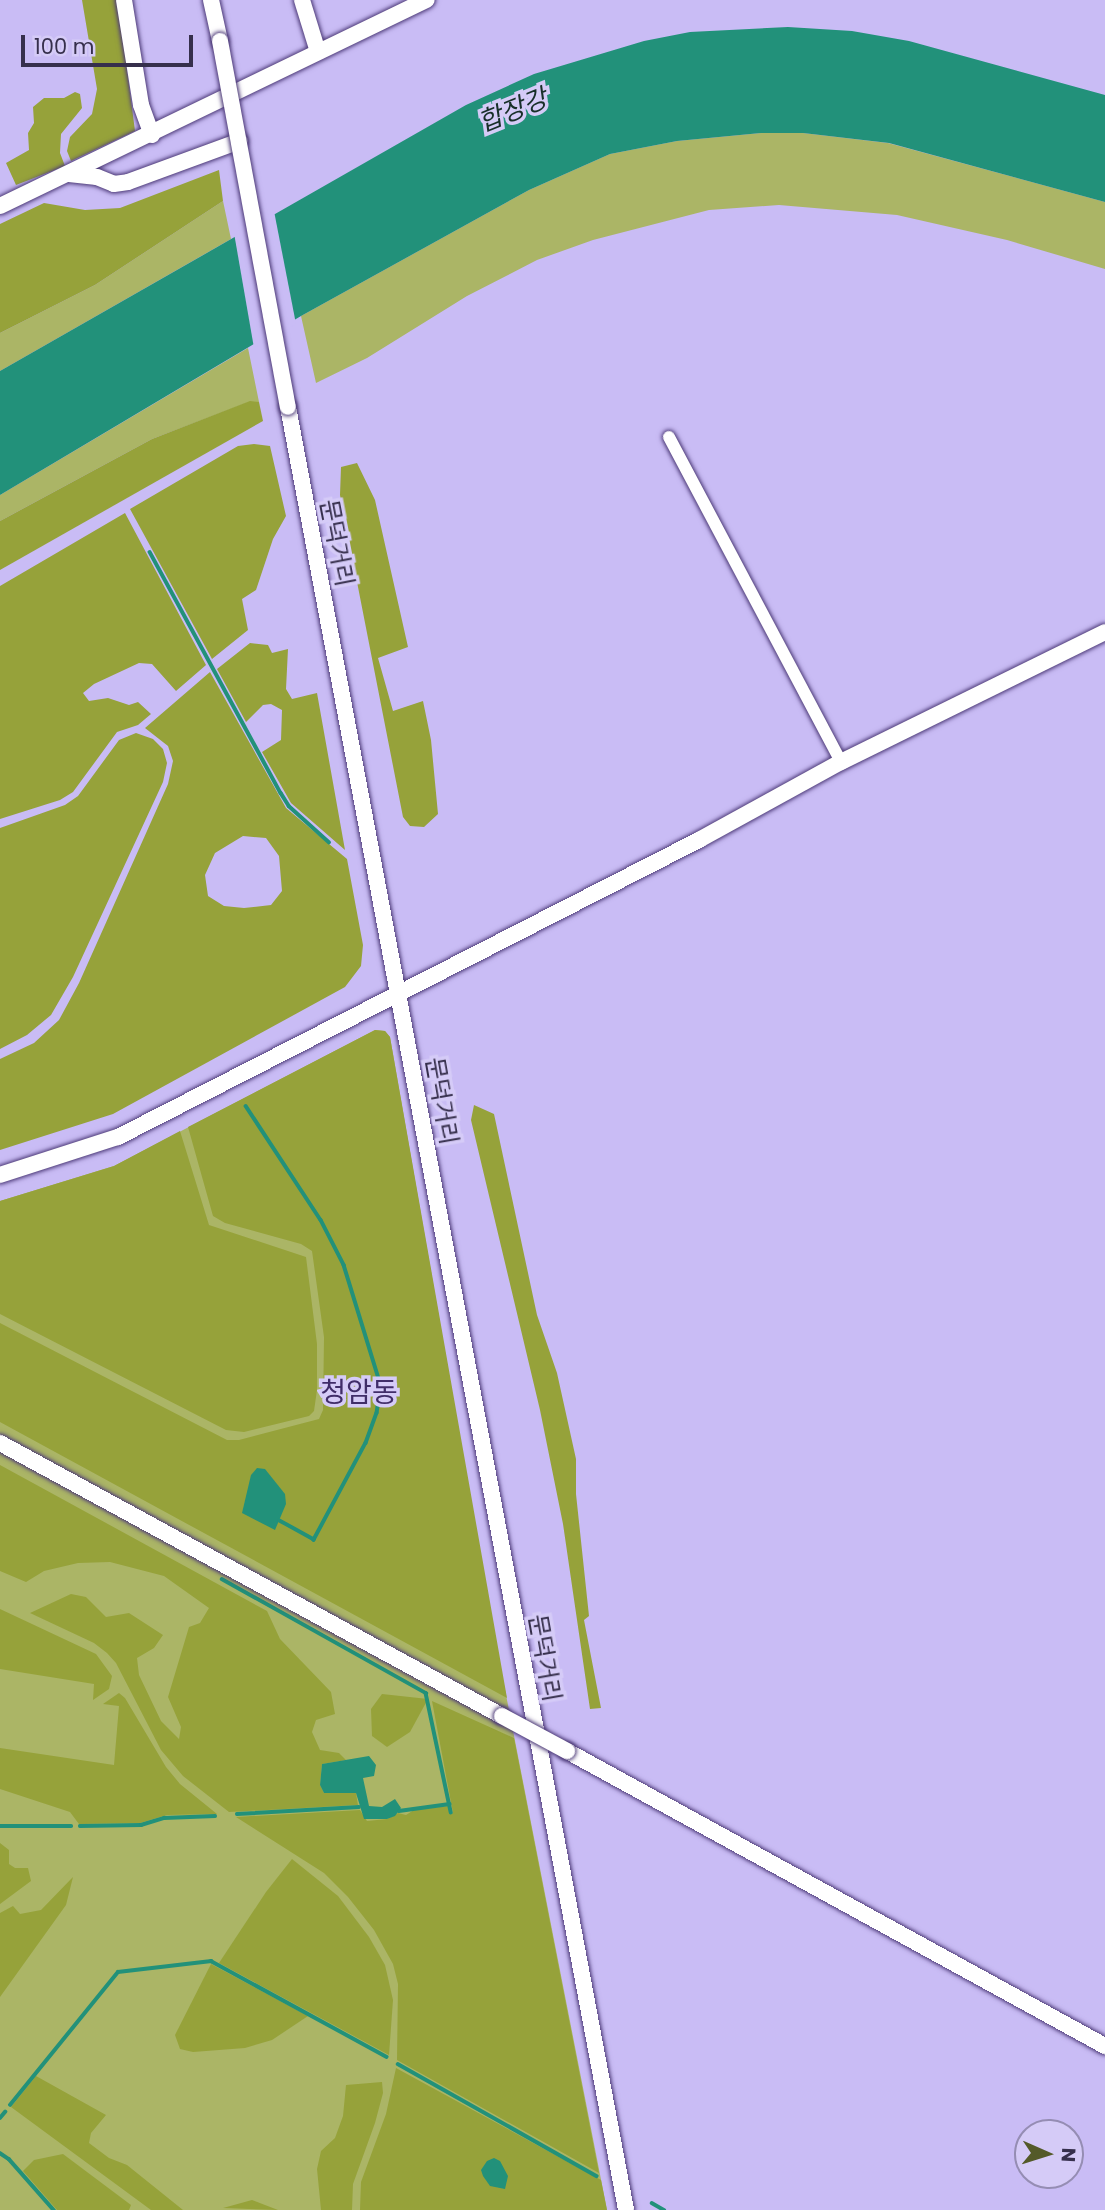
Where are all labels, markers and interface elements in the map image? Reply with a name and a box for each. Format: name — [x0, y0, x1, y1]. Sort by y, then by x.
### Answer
scale bar — [24, 21, 196, 65]
text: 100 m — [34, 32, 94, 61]
water label: 합장강 — [474, 83, 552, 139]
street label: 문덕거리 — [314, 497, 360, 589]
street label: 문덕거리 — [420, 1055, 464, 1147]
district label: 청암동 — [320, 1376, 398, 1410]
street label: 문덕거리 — [523, 1612, 567, 1704]
north arrow — [1014, 2119, 1084, 2189]
text: N — [1055, 2147, 1082, 2163]

